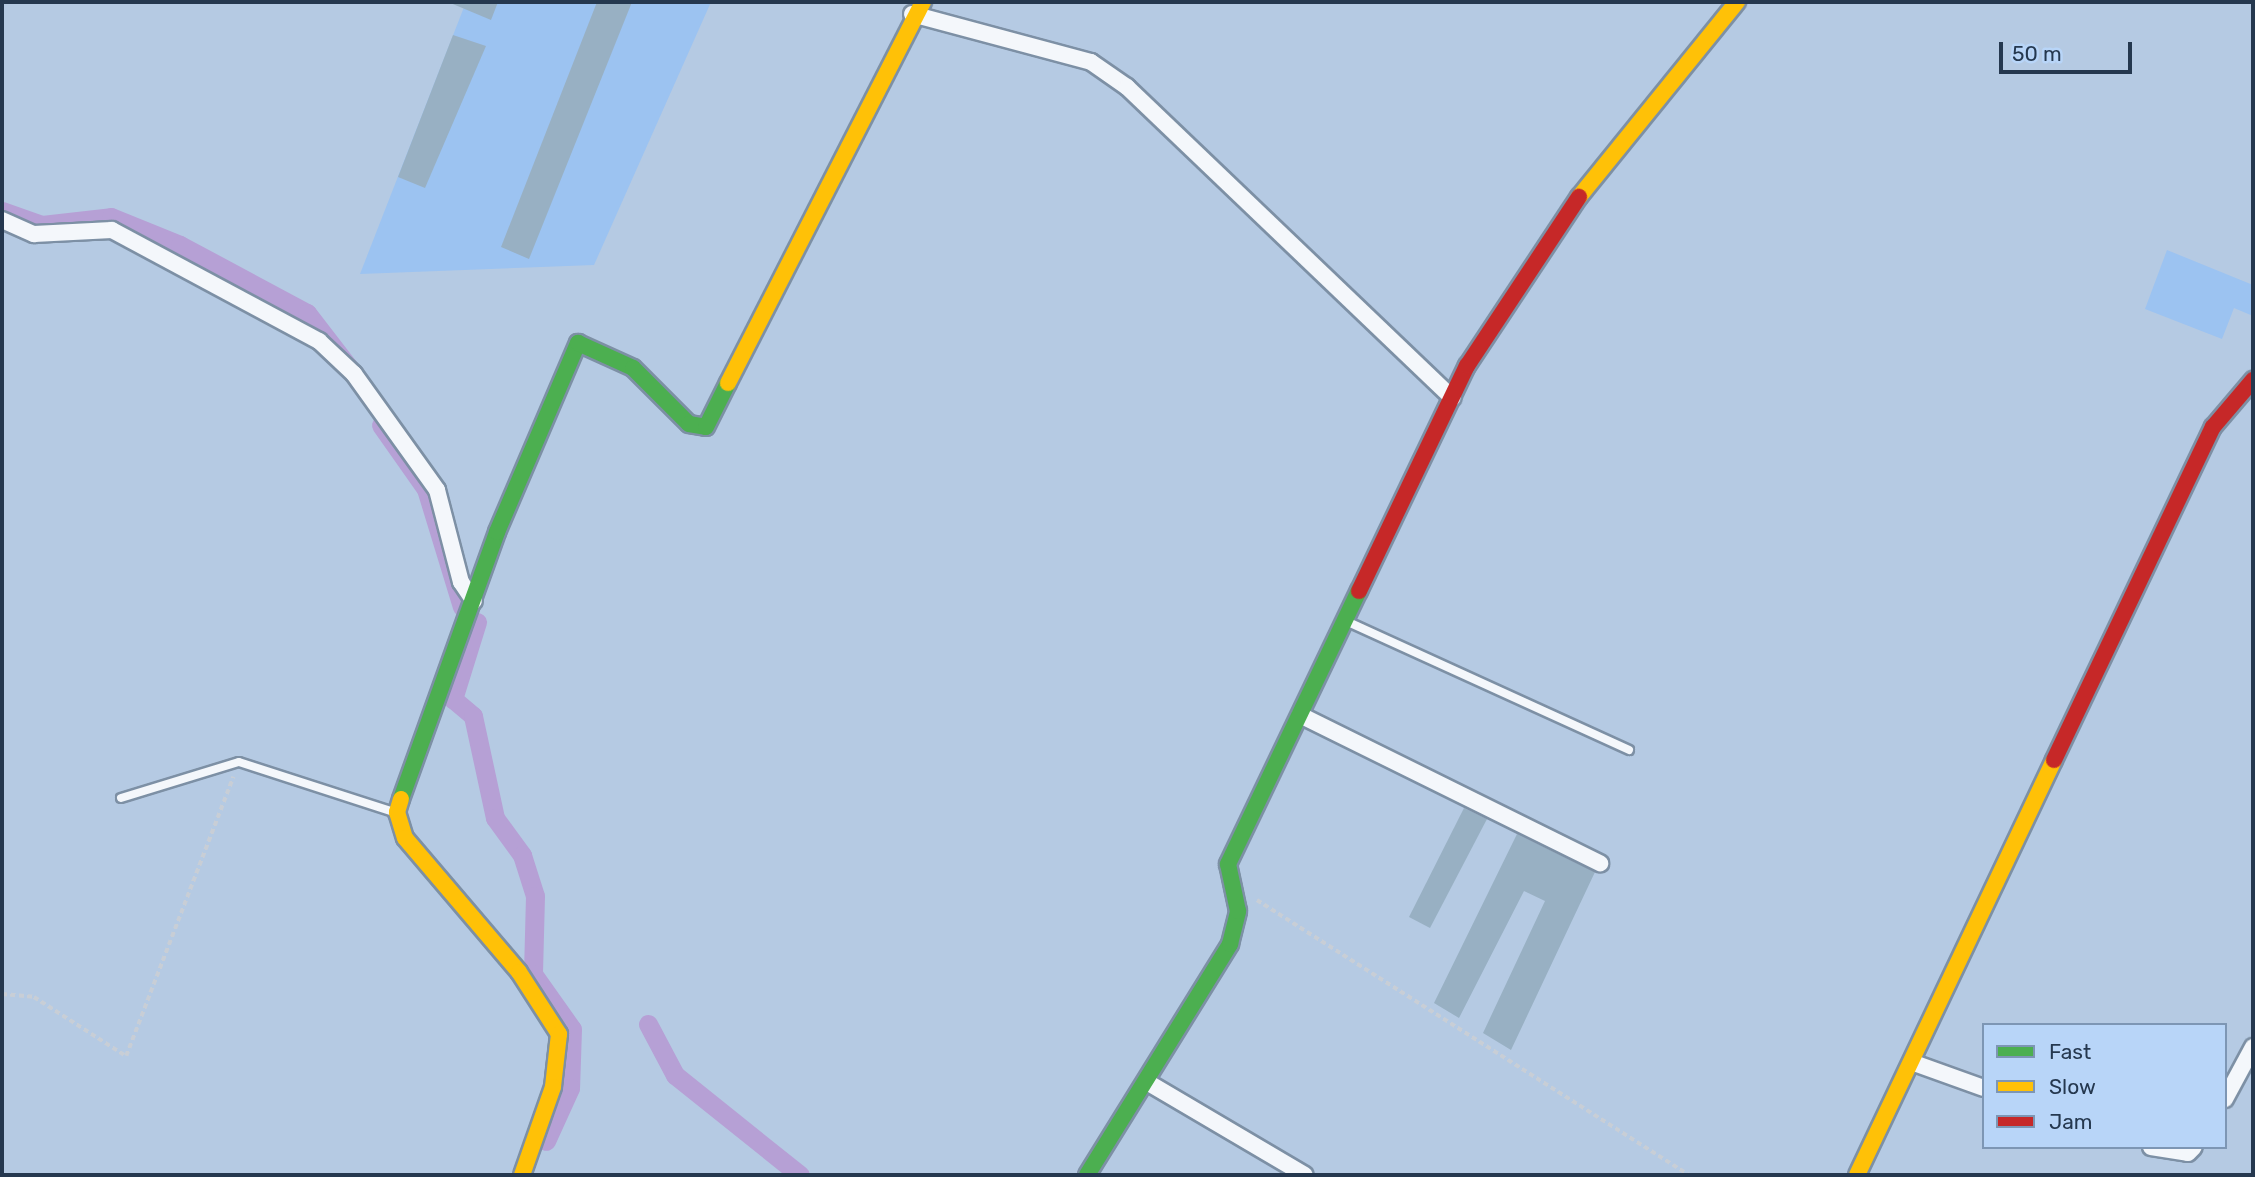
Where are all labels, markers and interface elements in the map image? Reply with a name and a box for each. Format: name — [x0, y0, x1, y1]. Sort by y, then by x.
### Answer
scale bar — [2003, 28, 2136, 72]
text: 50 m — [2012, 41, 2062, 66]
legend — [1982, 1023, 2227, 1149]
text: Fast — [2049, 1039, 2091, 1064]
text: Slow — [2049, 1074, 2096, 1099]
text: Jam — [2049, 1109, 2093, 1134]

